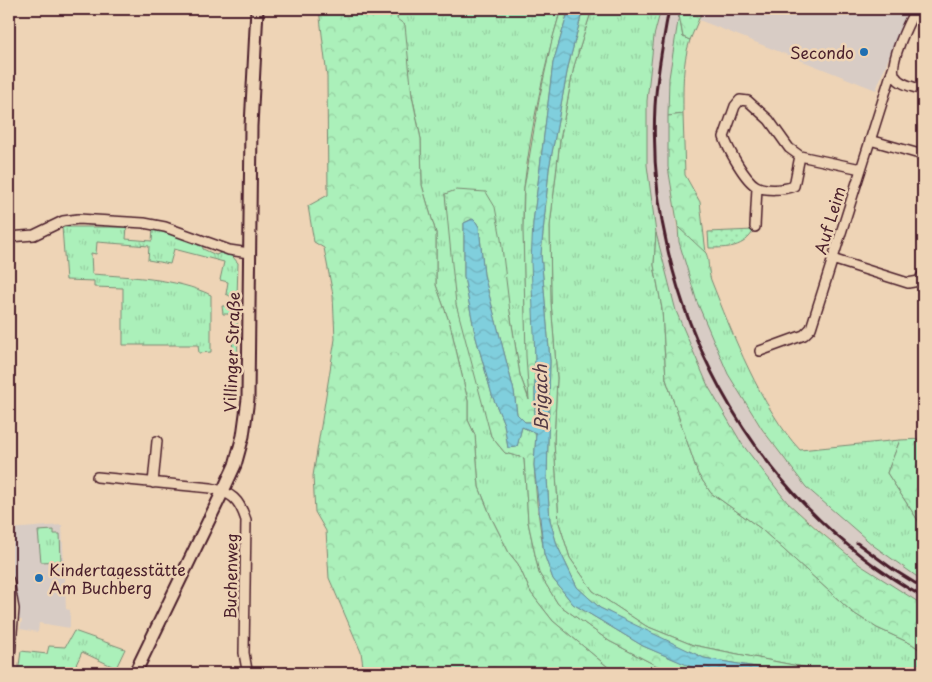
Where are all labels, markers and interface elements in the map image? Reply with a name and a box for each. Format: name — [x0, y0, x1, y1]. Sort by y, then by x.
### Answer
place label: Secondo — [790, 40, 854, 64]
marker: Secondo — [858, 46, 870, 58]
street label: Auf Leim — [807, 183, 851, 257]
street label: Villinger Straße — [217, 291, 245, 413]
water label: Brigach — [526, 364, 554, 432]
street label: Buchenweg — [217, 533, 243, 619]
place label: Kindertagesstätte Am Buchberg — [49, 557, 186, 599]
marker: Kindertagesstätte Am Buchberg — [33, 572, 45, 584]

